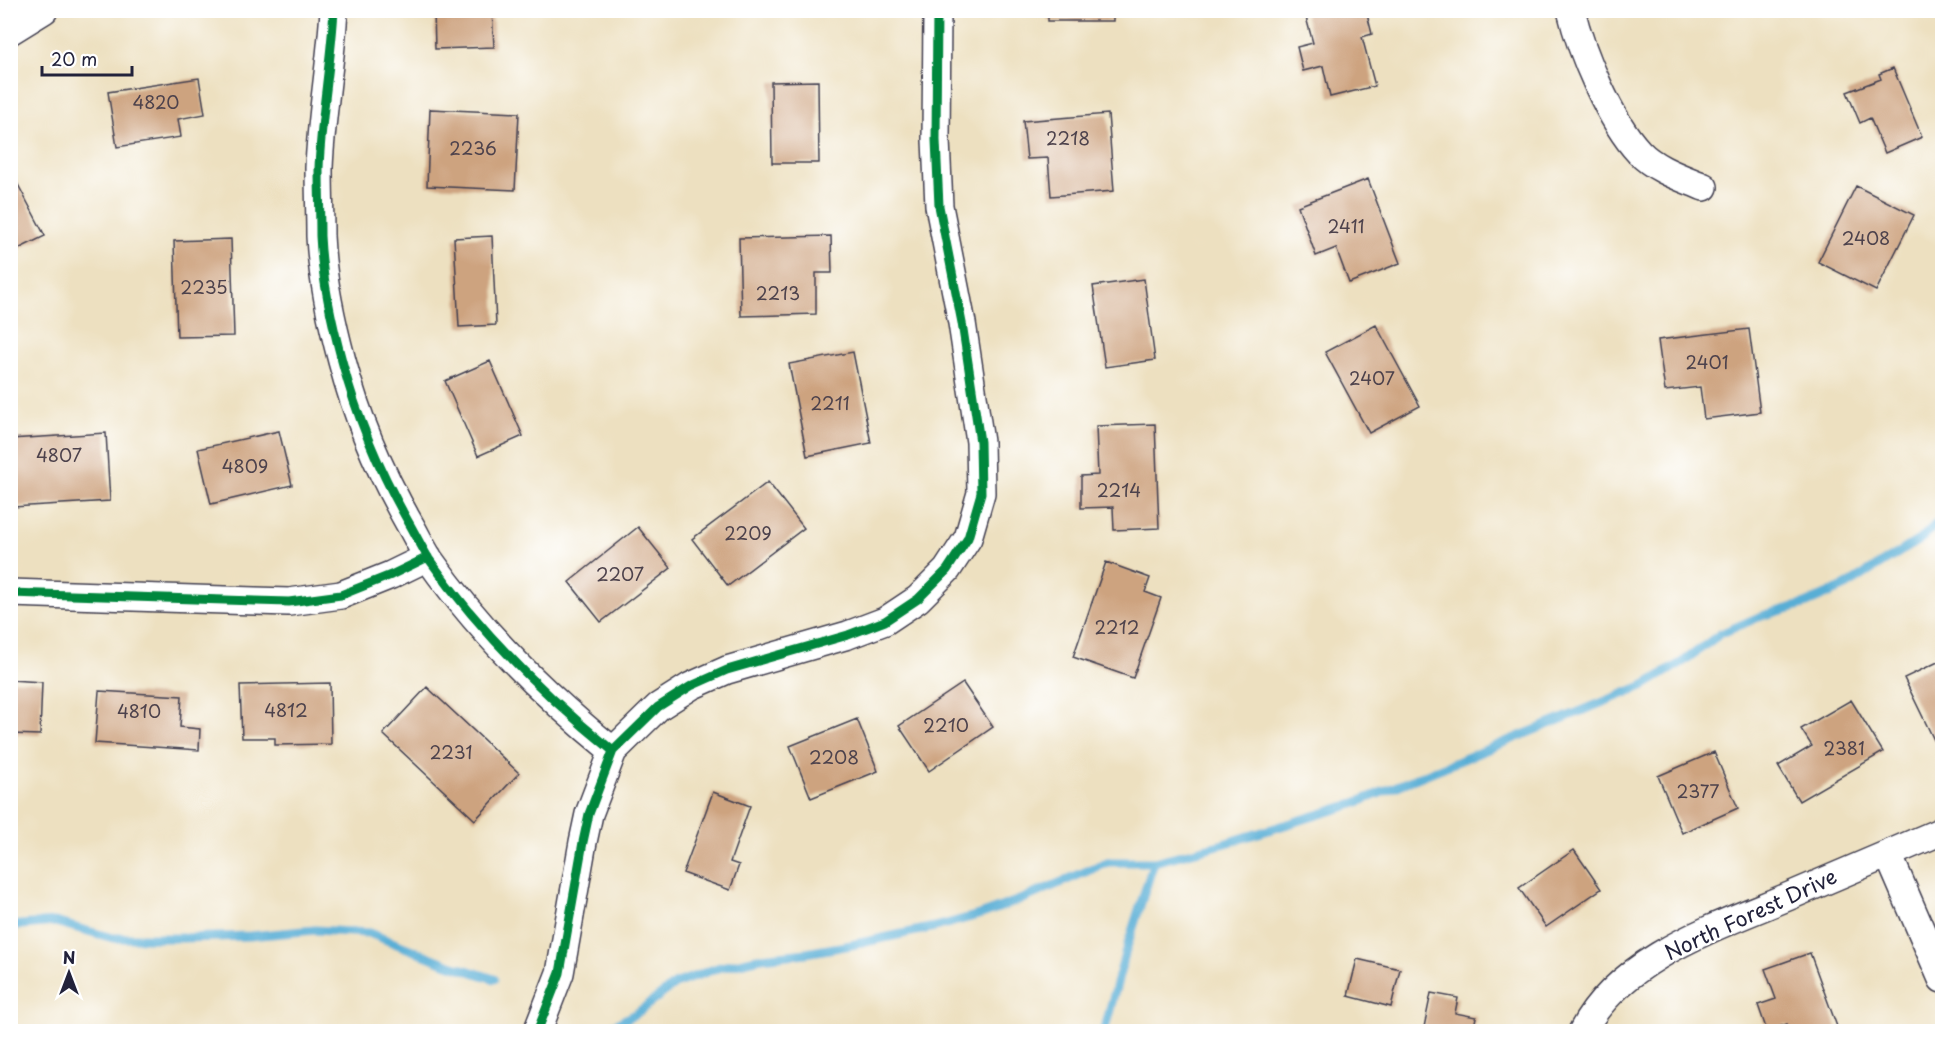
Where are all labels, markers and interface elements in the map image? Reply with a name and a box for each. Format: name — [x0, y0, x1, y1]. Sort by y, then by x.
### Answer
scale bar — [42, 39, 132, 77]
text: 20 m — [51, 45, 97, 72]
house number: 4820 — [132, 88, 180, 115]
house number: 2218 — [1046, 124, 1090, 151]
house number: 2236 — [449, 134, 497, 161]
house number: 2411 — [1327, 212, 1365, 239]
house number: 2408 — [1842, 224, 1890, 251]
house number: 2235 — [180, 273, 228, 300]
house number: 2213 — [756, 279, 800, 306]
house number: 2401 — [1685, 348, 1729, 375]
house number: 2407 — [1349, 364, 1395, 391]
house number: 2211 — [810, 389, 850, 416]
house number: 4807 — [36, 441, 82, 468]
house number: 4809 — [222, 452, 268, 479]
house number: 2214 — [1097, 476, 1141, 503]
house number: 2209 — [724, 519, 772, 546]
house number: 2207 — [596, 560, 644, 587]
house number: 2212 — [1094, 613, 1140, 640]
house number: 4812 — [264, 696, 308, 723]
house number: 4810 — [117, 697, 161, 724]
house number: 2210 — [923, 711, 969, 738]
house number: 2381 — [1823, 734, 1865, 761]
house number: 2231 — [429, 738, 473, 765]
house number: 2208 — [809, 743, 859, 770]
house number: 2377 — [1677, 777, 1719, 804]
street label: North Forest Drive — [1659, 859, 1842, 967]
north arrow — [39, 943, 99, 1003]
text: N — [63, 945, 75, 969]

